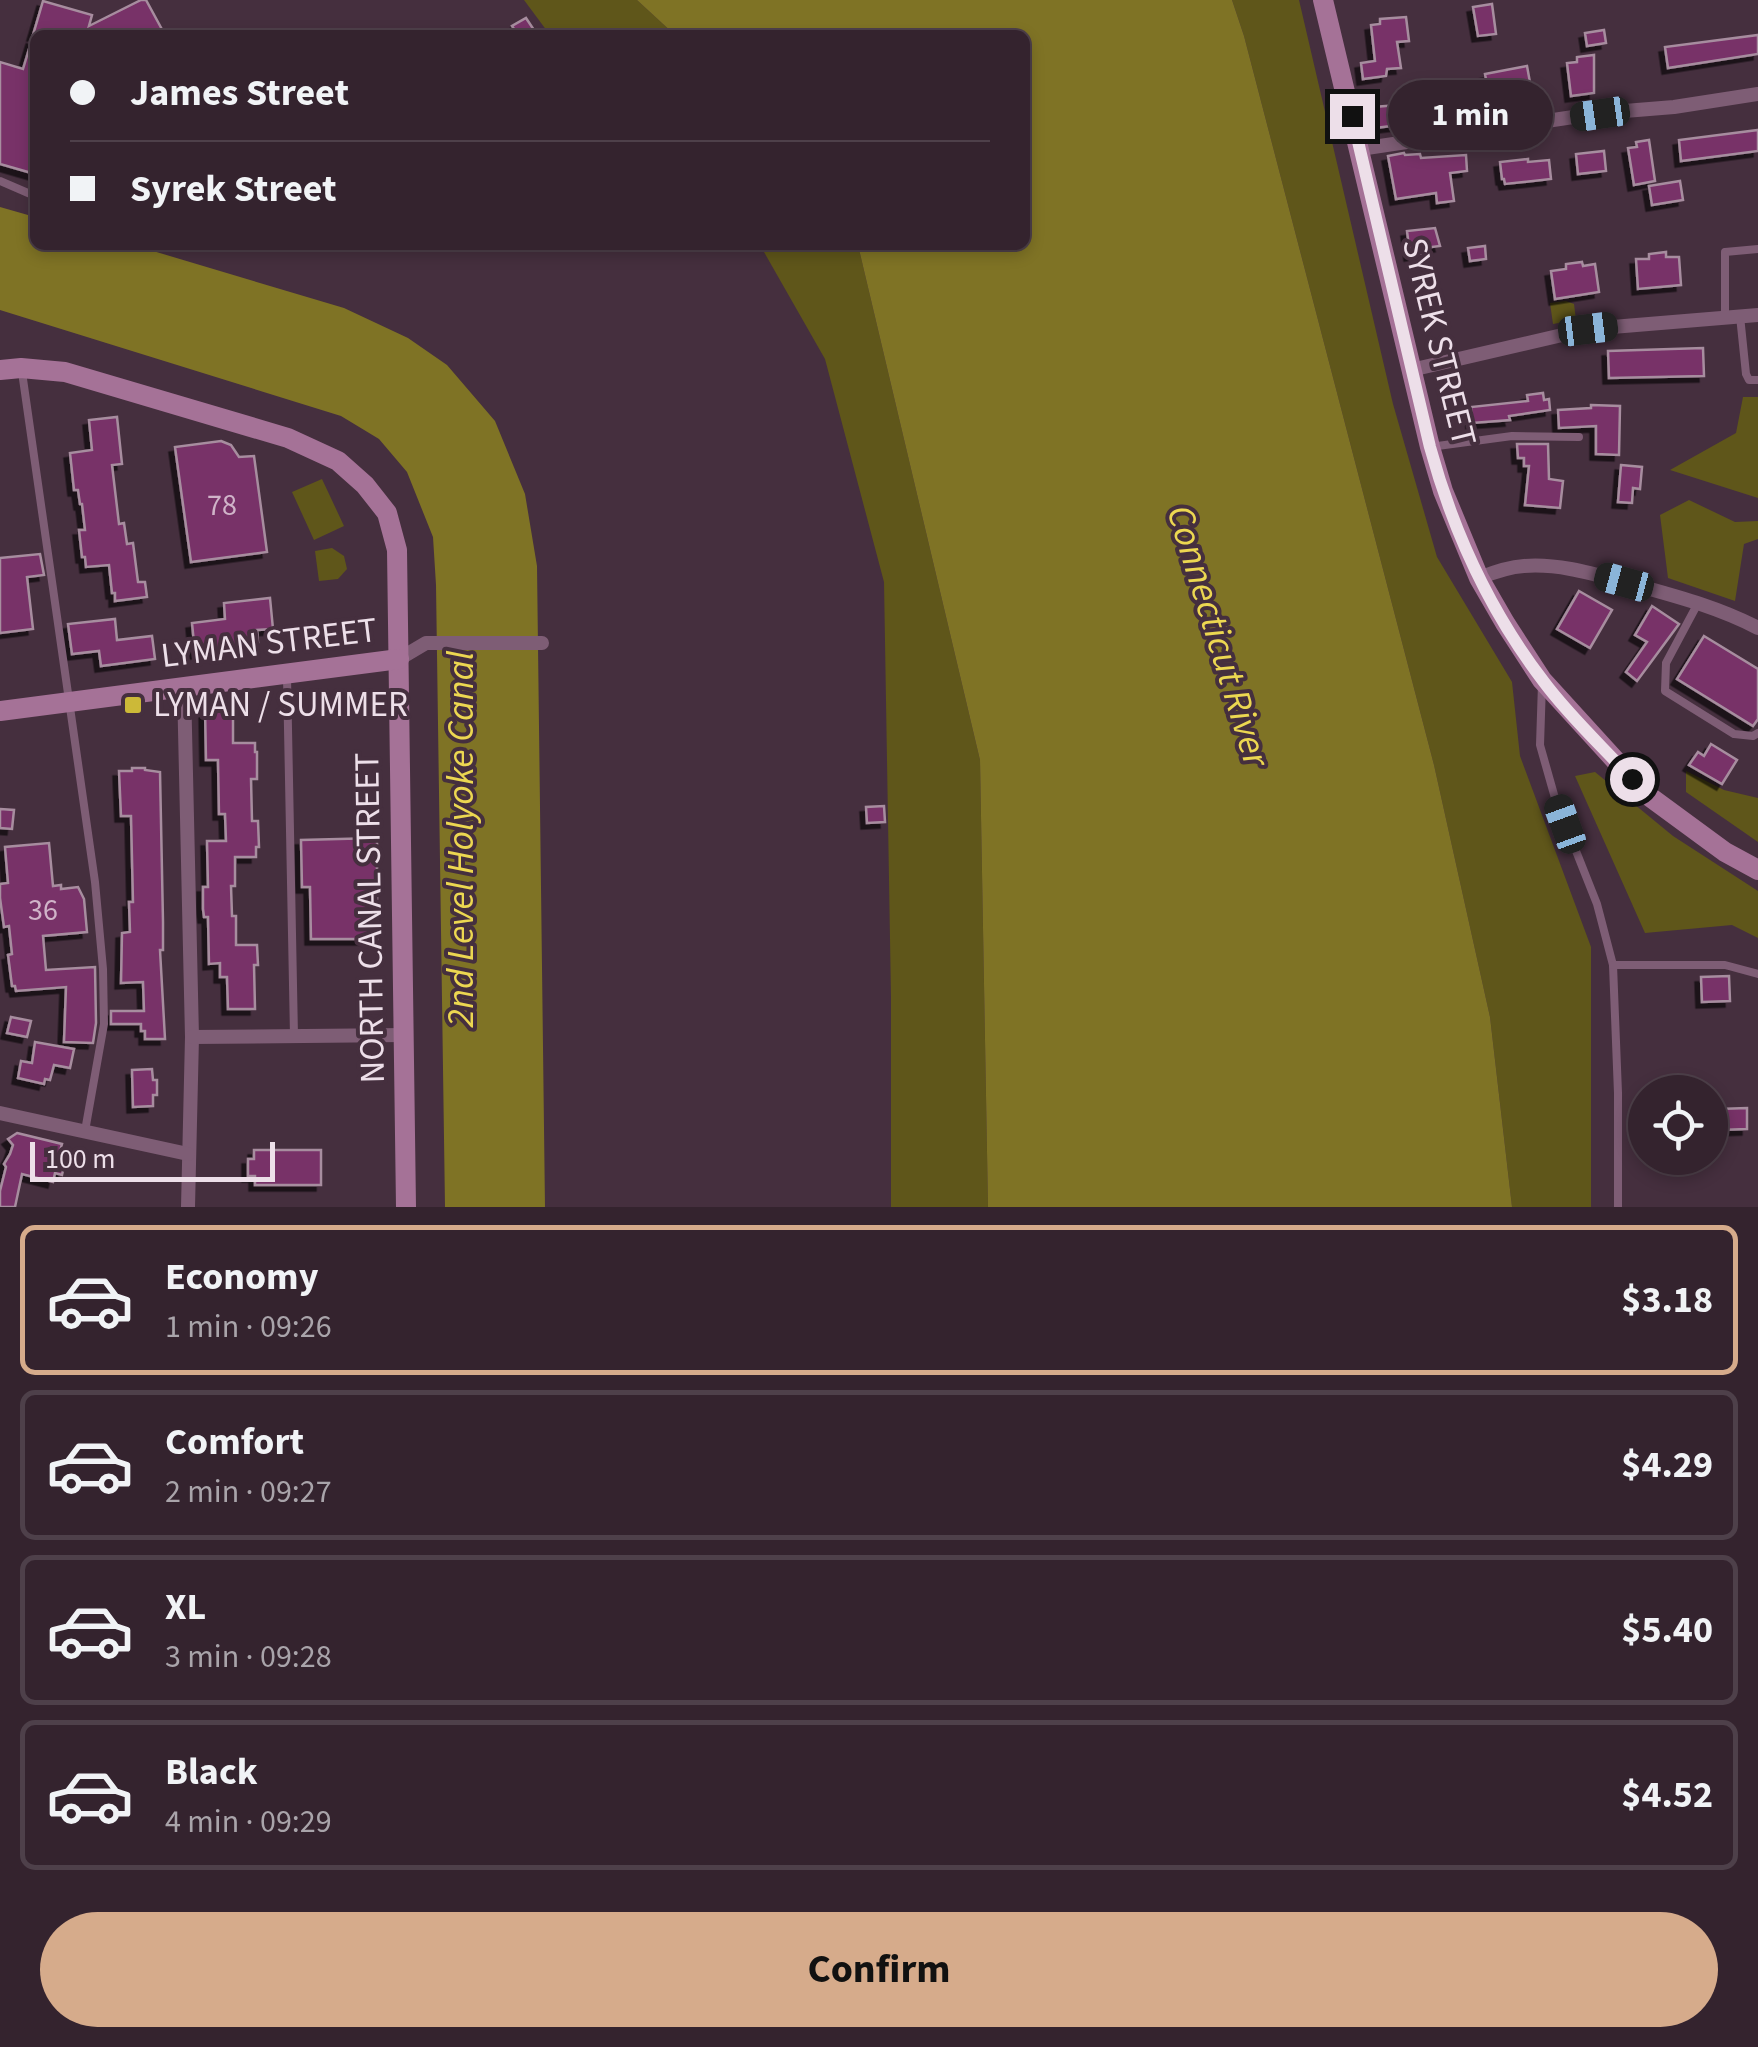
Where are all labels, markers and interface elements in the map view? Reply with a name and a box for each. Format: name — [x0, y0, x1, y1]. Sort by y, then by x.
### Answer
text: James Street — [130, 66, 349, 120]
callout: 1 min — [1387, 81, 1552, 151]
text: 1 min — [1432, 92, 1509, 138]
route end — [1330, 94, 1375, 139]
car — [1568, 95, 1632, 133]
text: Syrek Street — [130, 162, 337, 216]
street label: SYREK STREET — [1389, 233, 1489, 451]
car — [1556, 310, 1620, 348]
house number: 78 — [207, 484, 237, 527]
water label: Connecticut River — [1153, 499, 1284, 775]
car — [1591, 560, 1657, 604]
street label: LYMAN STREET — [158, 605, 380, 681]
water label: 2nd Level Holyoke Canal — [434, 650, 488, 1028]
place label: LYMAN / SUMMER — [153, 680, 408, 730]
marker: LYMAN / SUMMER — [122, 694, 144, 716]
street label: NORTH CANAL STREET — [342, 752, 398, 1084]
route start — [1610, 757, 1655, 802]
car — [1541, 791, 1589, 857]
house number: 36 — [28, 889, 58, 932]
map controls — [1628, 1075, 1728, 1175]
button: locate — [1628, 1075, 1728, 1175]
scale bar — [30, 1137, 275, 1182]
text: 100 m — [45, 1139, 116, 1179]
text: Economy — [165, 1250, 318, 1304]
icon: car — [45, 1255, 135, 1345]
text: $3.18 — [1621, 1273, 1713, 1327]
text: 1 min · 09:26 — [165, 1304, 332, 1350]
text: Comfort — [165, 1415, 304, 1469]
icon: car — [45, 1420, 135, 1510]
text: $4.29 — [1621, 1438, 1713, 1492]
text: 2 min · 09:27 — [165, 1469, 332, 1515]
text: XL — [165, 1580, 206, 1634]
icon: car — [45, 1585, 135, 1675]
text: $5.40 — [1621, 1603, 1713, 1657]
text: 3 min · 09:28 — [165, 1634, 332, 1680]
text: Black — [165, 1745, 258, 1799]
icon: car — [45, 1750, 135, 1840]
text: $4.52 — [1621, 1768, 1713, 1822]
text: 4 min · 09:29 — [165, 1799, 332, 1845]
button: Confirm — [40, 1912, 1718, 2027]

